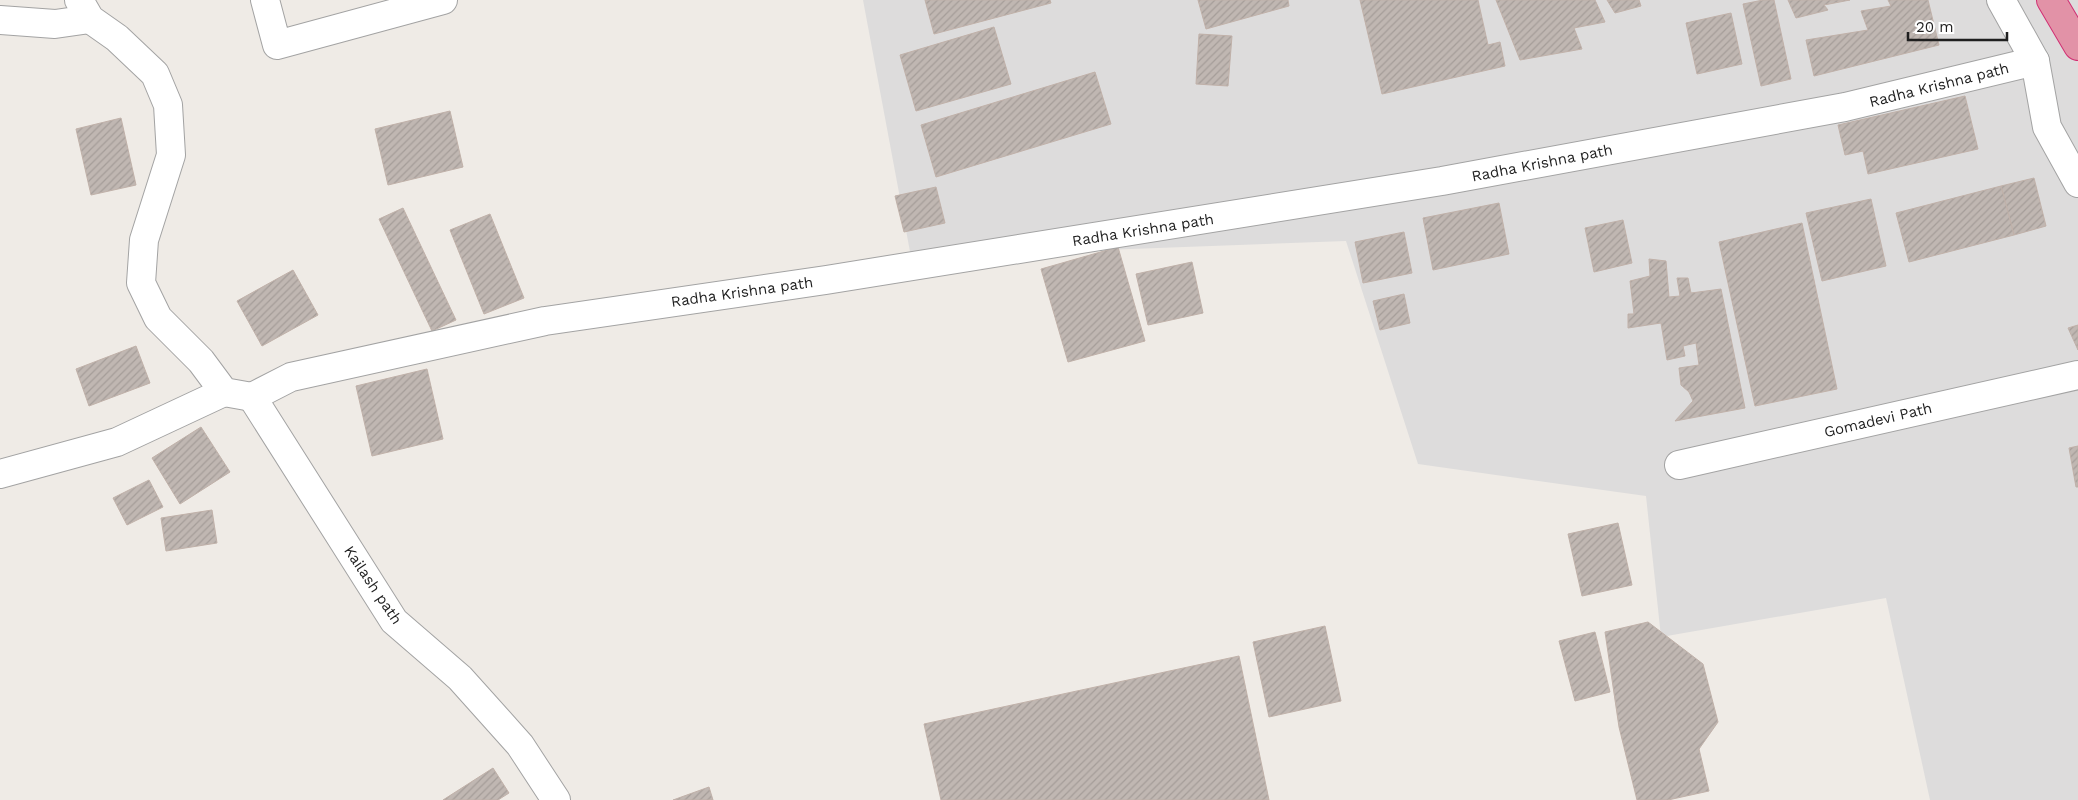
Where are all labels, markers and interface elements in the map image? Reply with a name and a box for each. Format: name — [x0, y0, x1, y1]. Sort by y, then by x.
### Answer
scale bar — [1908, 10, 2007, 42]
text: 20 m — [1916, 18, 1954, 36]
street label: Radha Krishna path — [1867, 59, 2011, 111]
street label: Radha Krishna path — [1470, 140, 1614, 186]
street label: Radha Krishna path — [1071, 210, 1215, 250]
street label: Radha Krishna path — [670, 273, 814, 311]
street label: Gomadevi Path — [1822, 399, 1934, 441]
street label: Kailash path — [340, 542, 406, 628]

